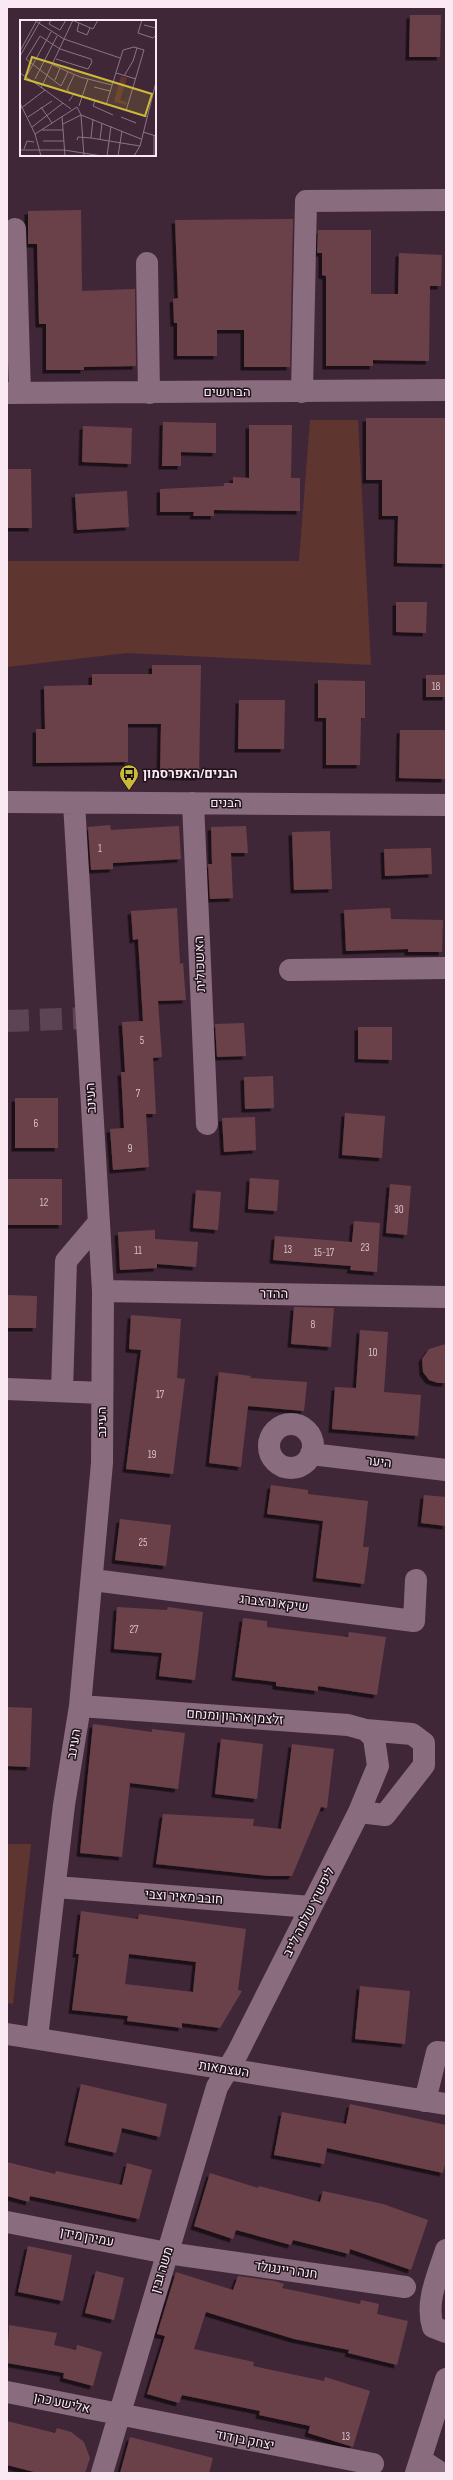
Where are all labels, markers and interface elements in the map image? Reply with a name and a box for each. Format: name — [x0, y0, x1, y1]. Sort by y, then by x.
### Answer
inset map — [20, 20, 156, 156]
street label: הברושים — [203, 384, 251, 400]
house number: 18 — [432, 680, 441, 693]
bus stop icon: הבנים/האפרסמון — [118, 763, 140, 791]
place label: הבנים/האפרסמון — [143, 766, 238, 782]
street label: הבנים — [210, 795, 242, 811]
house number: 1 — [98, 842, 102, 855]
street label: האשכולית — [191, 936, 209, 992]
house number: 5 — [140, 1034, 144, 1047]
street label: העינב — [82, 1082, 100, 1114]
house number: 7 — [136, 1087, 141, 1100]
house number: 6 — [34, 1117, 39, 1130]
house number: 9 — [128, 1142, 133, 1155]
house number: 12 — [40, 1196, 49, 1209]
house number: 30 — [394, 1203, 404, 1216]
house number: 23 — [360, 1241, 370, 1254]
house number: 13 — [284, 1243, 293, 1256]
house number: 11 — [134, 1244, 142, 1257]
house number: 15-17 — [314, 1246, 335, 1259]
street label: ההדר — [260, 1286, 288, 1302]
house number: 8 — [311, 1318, 316, 1331]
house number: 10 — [369, 1346, 377, 1359]
house number: 17 — [156, 1388, 165, 1401]
street label: העינב — [94, 1407, 110, 1437]
house number: 19 — [148, 1448, 156, 1461]
street label: היער — [365, 1453, 393, 1471]
house number: 25 — [139, 1536, 147, 1549]
street label: שיקא גרצברג — [239, 1591, 309, 1615]
house number: 27 — [130, 1623, 139, 1636]
street label: זלצמן אהרון ומנחם — [186, 1706, 285, 1728]
street label: העינב — [63, 1728, 85, 1760]
street label: ליפשיץ שלמה לייב — [280, 1864, 339, 1959]
street label: חובב מאיר וצבי — [144, 1886, 224, 1908]
street label: העצמאות — [198, 2057, 250, 2081]
street label: עמירן מידן — [59, 2224, 115, 2250]
street label: משה גבין — [147, 2245, 177, 2295]
street label: חנה ריינגולד — [253, 2258, 319, 2282]
street label: אלישע כהן — [32, 2389, 92, 2417]
street label: יצחק בן דוד — [214, 2427, 276, 2453]
house number: 13 — [342, 2430, 351, 2443]

